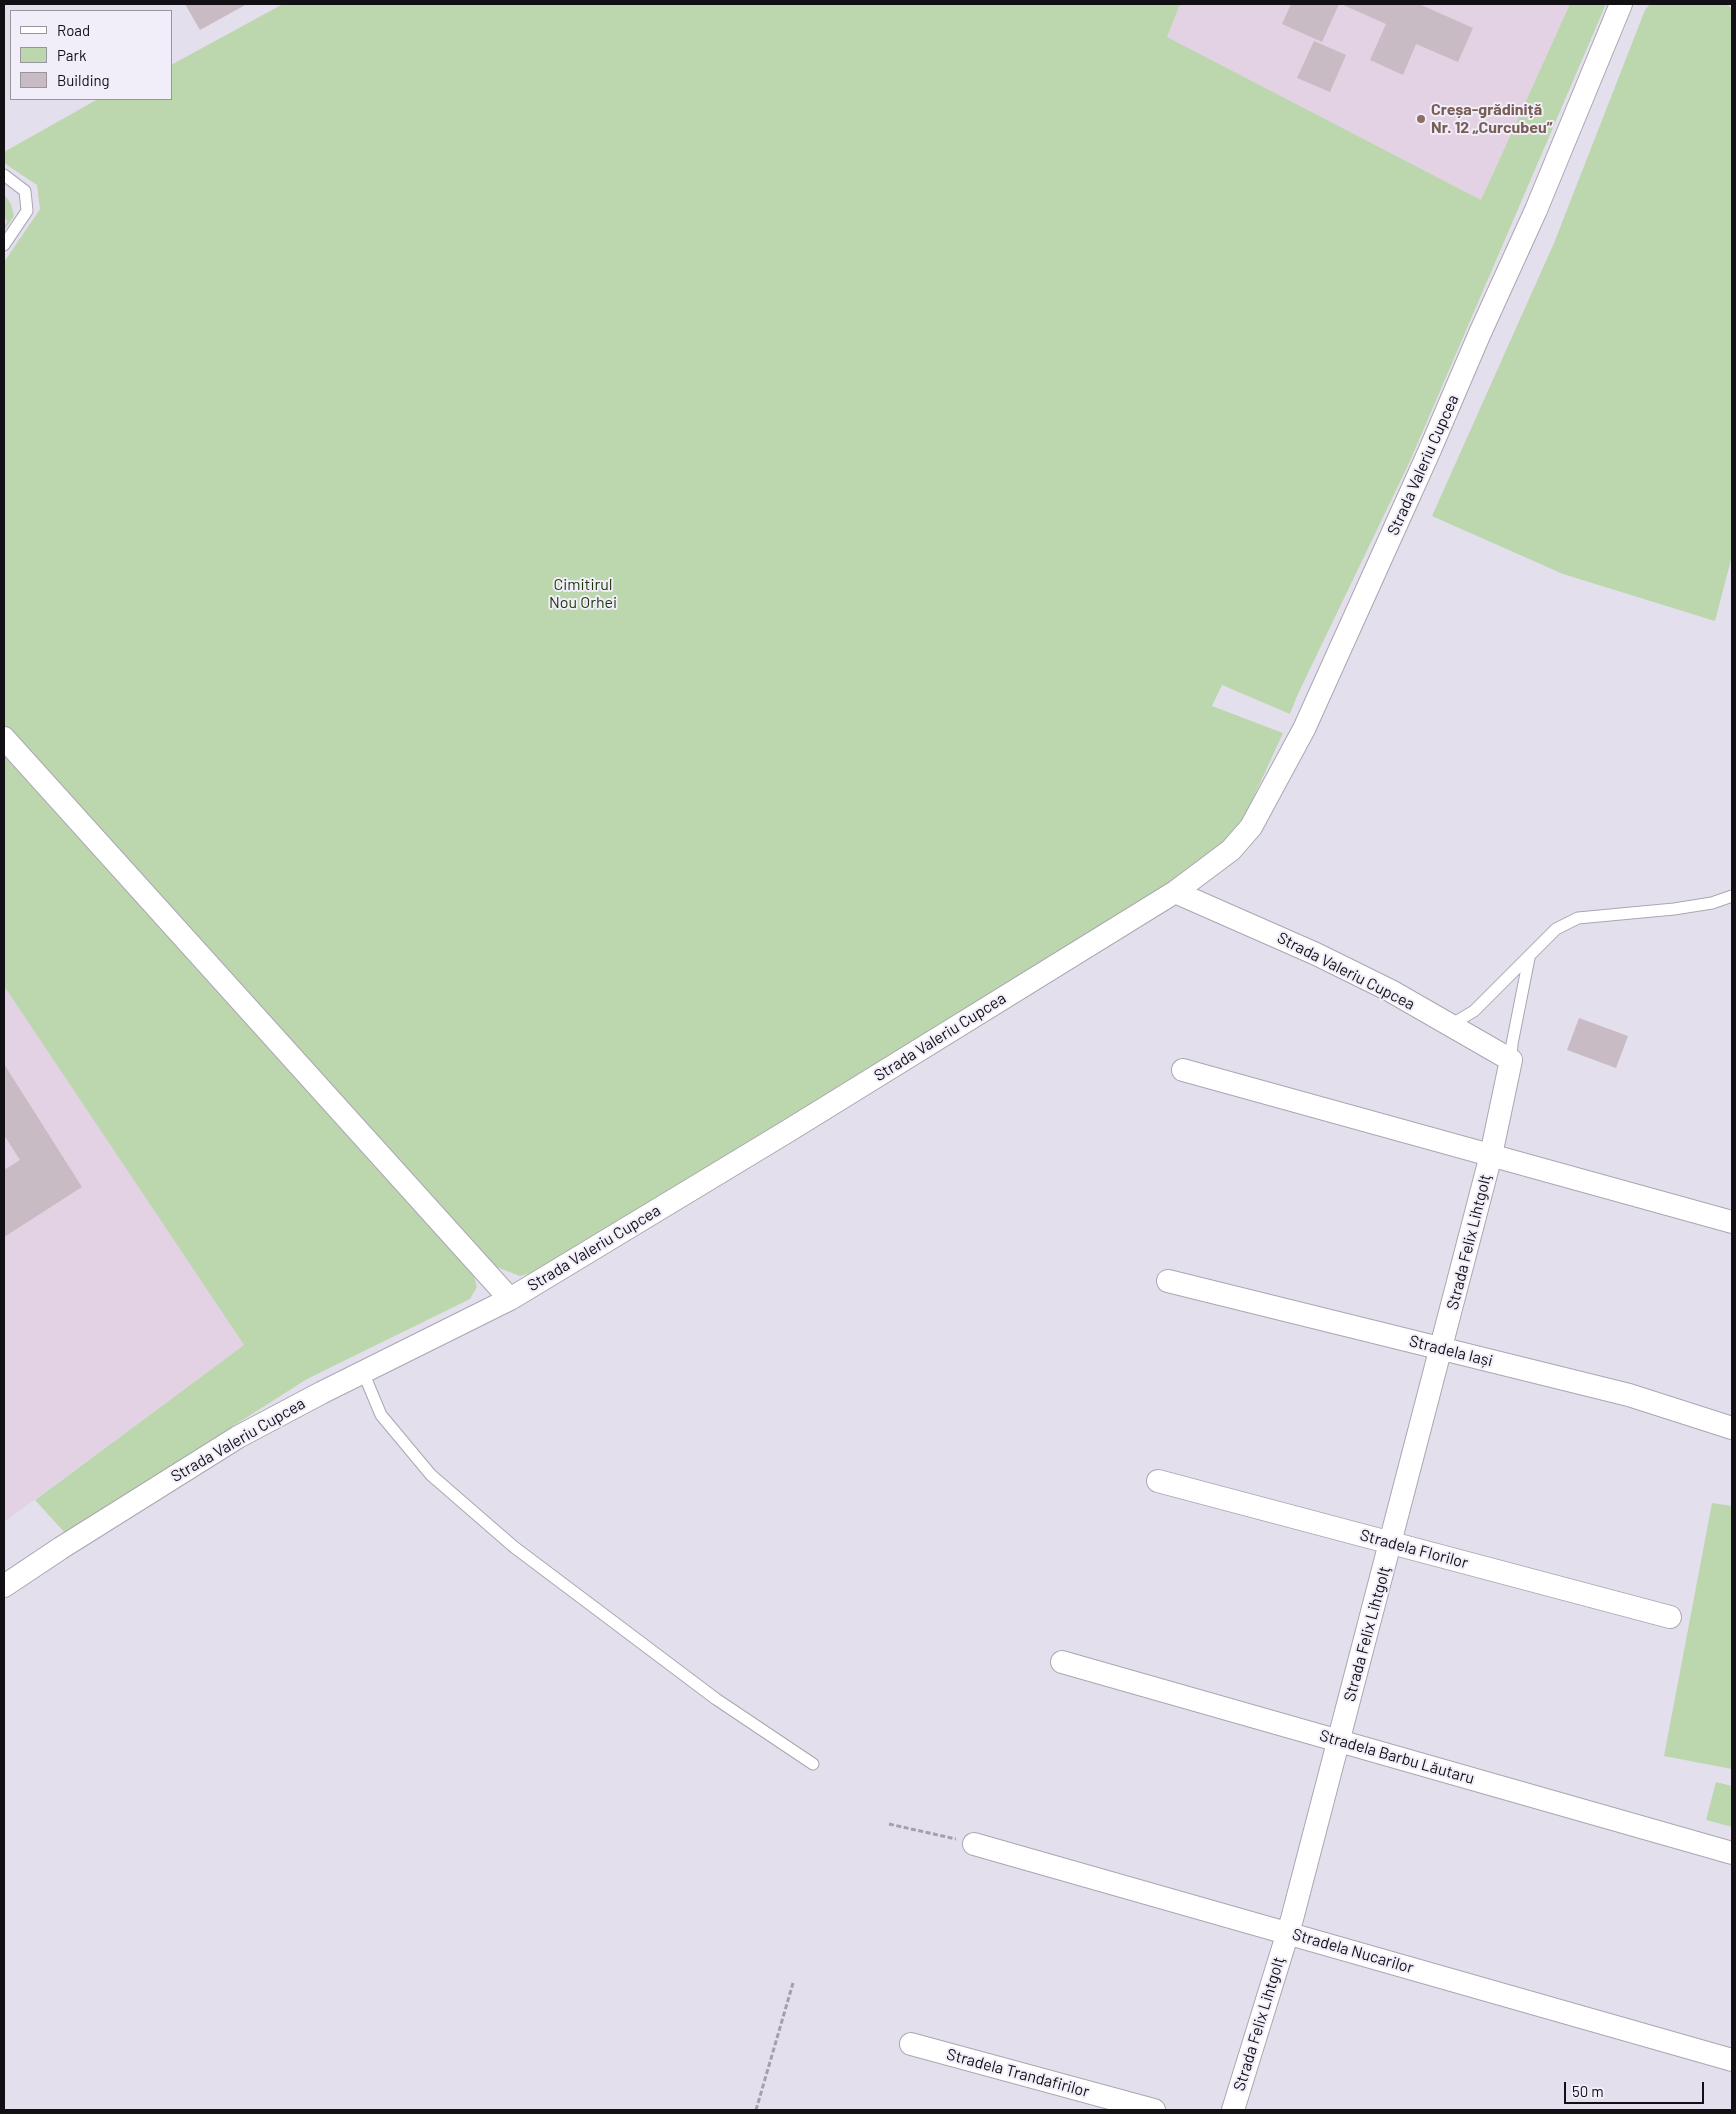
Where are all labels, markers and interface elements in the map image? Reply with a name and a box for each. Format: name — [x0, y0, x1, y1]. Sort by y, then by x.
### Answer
legend — [10, 10, 172, 100]
text: Road — [57, 21, 90, 39]
text: Park — [57, 46, 86, 64]
text: Building — [57, 71, 110, 89]
place label: Creșa-grădiniță Nr. 12 „Curcubeu” — [1431, 100, 1553, 138]
marker: Creșa-grădiniță Nr. 12 „Curcubeu” — [1415, 113, 1427, 125]
street label: Strada Valeriu Cupcea — [1383, 392, 1463, 538]
park label: Cimitirul Nou Orhei — [549, 575, 617, 613]
street label: Strada Valeriu Cupcea — [1274, 928, 1418, 1014]
street label: Strada Valeriu Cupcea — [871, 989, 1009, 1085]
street label: Strada Felix Lihtgolţ — [1443, 1172, 1495, 1312]
street label: Strada Valeriu Cupcea — [524, 1201, 664, 1295]
street label: Stradela Iași — [1407, 1331, 1495, 1371]
street label: Strada Valeriu Cupcea — [167, 1394, 309, 1486]
street label: Stradela Florilor — [1358, 1525, 1470, 1573]
street label: Strada Felix Lihtgolţ — [1340, 1564, 1394, 1704]
street label: Stradela Barbu Lăutaru — [1317, 1726, 1477, 1788]
street label: Stradela Nucarilor — [1290, 1924, 1416, 1978]
street label: Strada Felix Lihtgolţ — [1229, 1955, 1289, 2093]
street label: Stradela Trandafirilor — [945, 2045, 1091, 2101]
scale bar — [1566, 2072, 1706, 2104]
text: 50 m — [1572, 2082, 1604, 2100]

